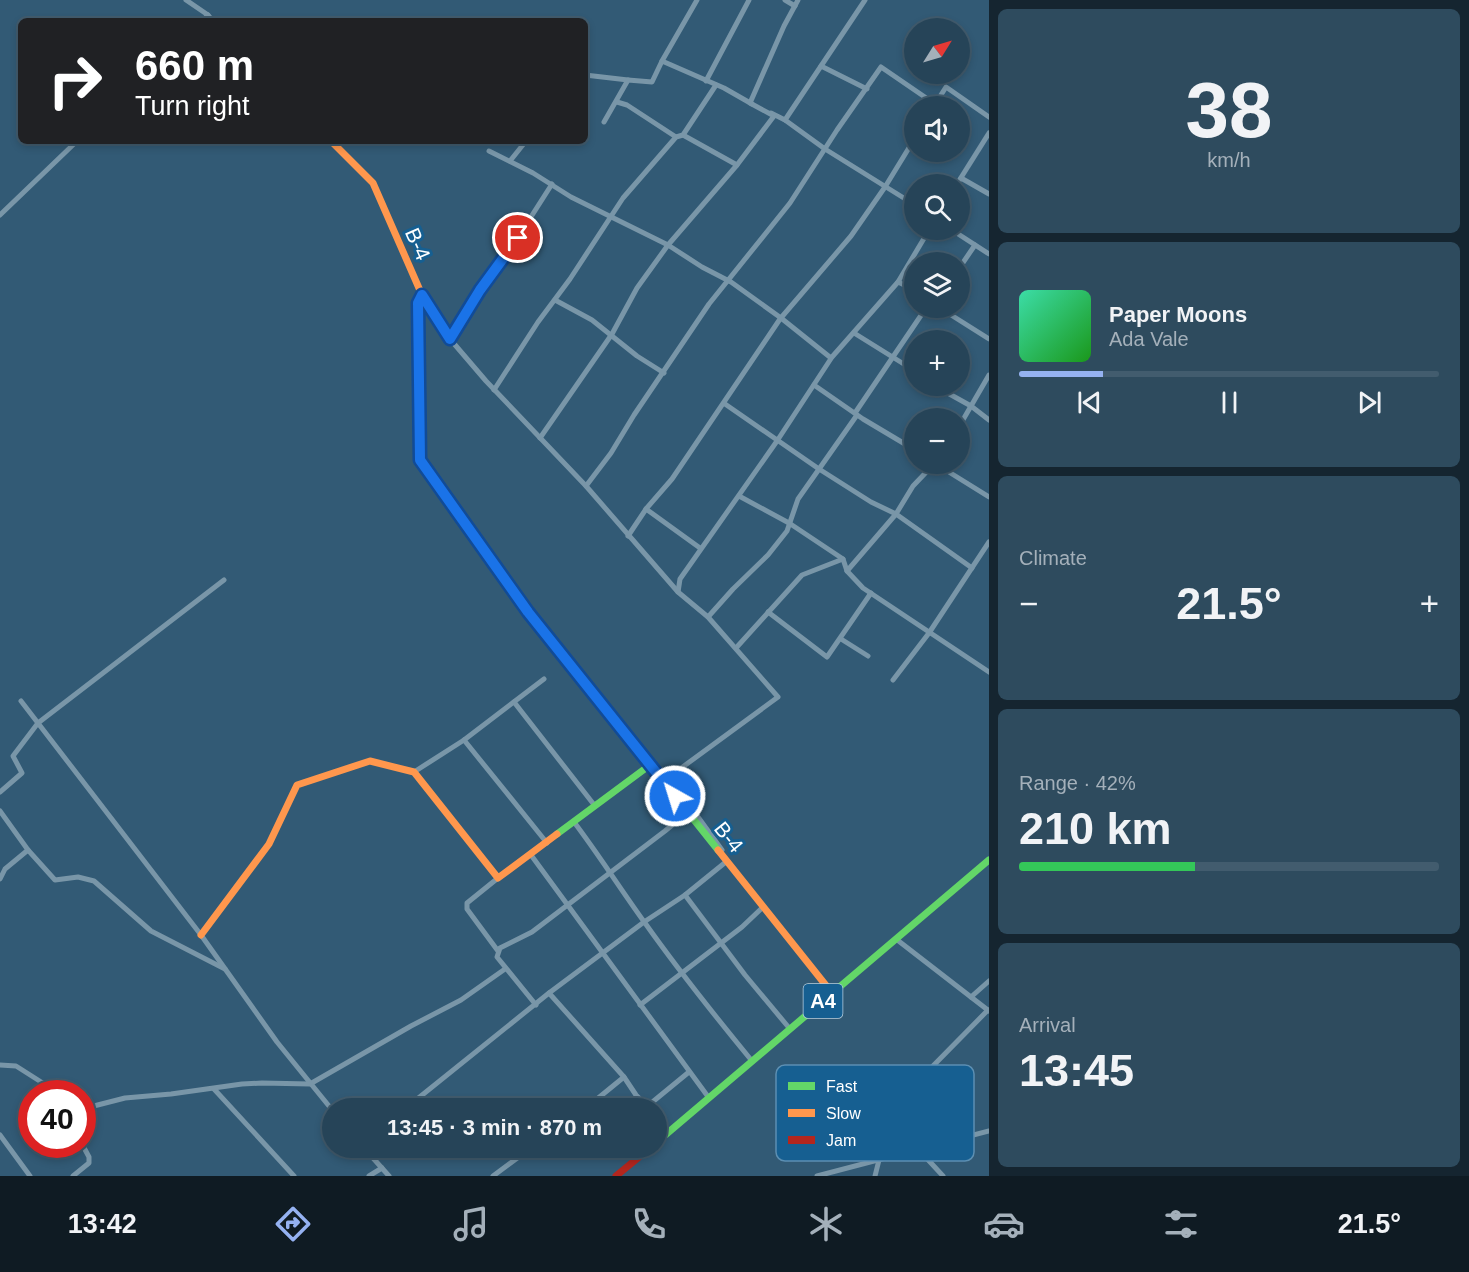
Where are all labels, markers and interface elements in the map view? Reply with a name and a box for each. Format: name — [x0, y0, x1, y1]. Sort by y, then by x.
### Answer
north arrow — [904, 18, 970, 84]
map controls — [904, 18, 970, 474]
icon: right — [36, 42, 114, 120]
text: 660 m — [135, 42, 254, 89]
text: 38 — [1186, 66, 1272, 154]
text: Turn right — [135, 91, 250, 121]
button: sound — [904, 96, 970, 162]
text: km/h — [1207, 149, 1251, 171]
button: search — [904, 174, 970, 240]
pin — [492, 212, 543, 263]
icon: arrive — [501, 221, 534, 254]
street label: B-4 — [401, 224, 435, 264]
button: layers — [904, 252, 970, 318]
text: Paper Moons — [1109, 302, 1247, 327]
text: Ada Vale — [1109, 328, 1189, 350]
button: + — [904, 330, 970, 396]
icon: previous — [1073, 386, 1106, 419]
icon: pause — [1213, 386, 1246, 419]
icon: next — [1353, 386, 1386, 419]
button: − — [904, 408, 970, 474]
text: Climate — [1019, 547, 1087, 569]
text: 21.5° — [1176, 578, 1282, 629]
text: − — [1019, 585, 1038, 622]
text: + — [1420, 585, 1439, 622]
position arrow — [643, 764, 707, 828]
text: Range · 42% — [1019, 772, 1136, 794]
text: 210 km — [1019, 803, 1172, 854]
street label: B-4 — [710, 817, 748, 857]
road number: A4 — [804, 984, 842, 1018]
text: Arrival — [1019, 1014, 1076, 1036]
text: 13:45 — [1019, 1045, 1134, 1096]
legend — [776, 1065, 974, 1161]
text: Fast — [826, 1078, 858, 1095]
speed limit sign: 40 — [18, 1080, 96, 1158]
text: Slow — [826, 1105, 861, 1122]
text: 13:45 · 3 min · 870 m — [387, 1115, 602, 1140]
text: Jam — [826, 1132, 856, 1149]
icon: directions — [272, 1203, 314, 1245]
icon: music — [450, 1203, 492, 1245]
icon: phone — [628, 1203, 670, 1245]
icon: climate — [805, 1203, 847, 1245]
icon: car — [983, 1203, 1025, 1245]
icon: filters — [1160, 1203, 1202, 1245]
text: 13:42 — [68, 1209, 137, 1239]
text: 21.5° — [1338, 1209, 1401, 1239]

